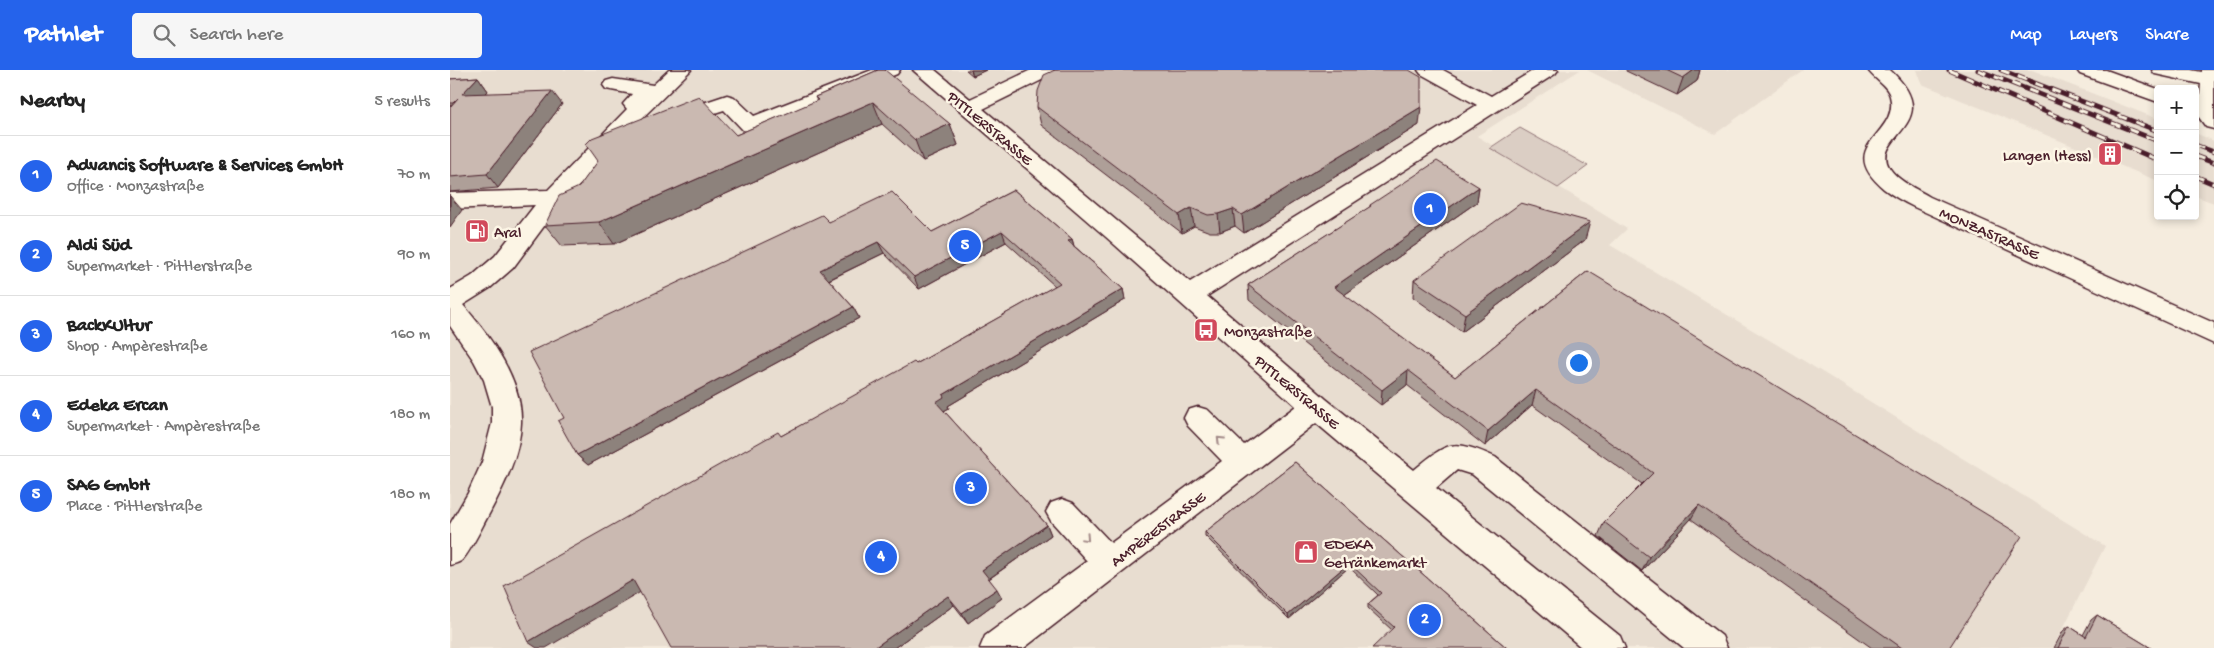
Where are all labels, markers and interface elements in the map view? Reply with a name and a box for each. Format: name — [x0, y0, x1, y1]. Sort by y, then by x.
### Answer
search box — [132, 13, 482, 58]
text: Pathlet — [25, 21, 102, 50]
icon: search — [150, 21, 178, 49]
text: Search here — [190, 24, 283, 47]
text: Map — [2010, 25, 2042, 46]
text: Layers — [2070, 25, 2117, 46]
text: Share — [2145, 25, 2189, 46]
map controls — [2154, 85, 2199, 220]
button: + — [2154, 85, 2199, 130]
street label: PITTLERSTRASSE — [942, 88, 1036, 171]
text: Nearby — [20, 90, 85, 115]
text: 5 results — [375, 93, 430, 112]
button: − — [2154, 130, 2199, 175]
building icon: Langen (Hess) — [2097, 141, 2123, 167]
place label: Langen (Hess) — [2003, 148, 2092, 167]
text: Advancis Software & Services GmbH — [67, 155, 343, 178]
text: 1 — [33, 166, 39, 185]
text: 70 m — [397, 166, 430, 185]
button: locate — [2154, 175, 2199, 220]
text: Office · Monzastraße — [67, 178, 204, 197]
pin: 1 — [1414, 190, 1446, 228]
street label: MONZASTRASSE — [1936, 205, 2042, 266]
fuel station icon: Aral — [464, 218, 490, 244]
place label: Aral — [494, 225, 522, 244]
pin: 5 — [949, 227, 981, 265]
text: Aldi Süd — [67, 235, 131, 258]
text: 2 — [32, 246, 40, 265]
text: 90 m — [398, 246, 430, 265]
text: Supermarket · Pittlerstraße — [67, 258, 252, 277]
text: BackKUltur — [67, 315, 151, 338]
bus stop icon: Monzastraße — [1193, 317, 1219, 343]
place label: Monzastraße — [1224, 324, 1313, 343]
text: 3 — [32, 326, 40, 345]
text: 160 m — [391, 326, 430, 345]
text: Shop · Ampèrestraße — [67, 338, 208, 357]
your location — [1566, 350, 1592, 376]
street label: PITTLERSTRASSE — [1249, 352, 1343, 435]
text: Edeka Ercan — [67, 395, 168, 418]
text: 4 — [32, 406, 40, 425]
text: 180 m — [391, 406, 430, 425]
text: Supermarket · Ampèrestraße — [67, 418, 260, 437]
one-way arrow — [1217, 437, 1226, 446]
pin: 3 — [955, 469, 987, 507]
text: SAG GmbH — [67, 475, 150, 498]
text: 5 — [32, 486, 40, 505]
text: 180 m — [391, 486, 430, 505]
street label: AMPÈRESTRASSE — [1108, 488, 1211, 573]
text: Place · Pittlerstraße — [67, 498, 202, 517]
one-way arrow — [1080, 532, 1089, 541]
place label: EDEKA Getränkemarkt — [1324, 537, 1427, 574]
pin: 4 — [865, 538, 897, 576]
shop icon: EDEKA Getränkemarkt — [1293, 539, 1319, 565]
pin: 2 — [1409, 601, 1441, 639]

